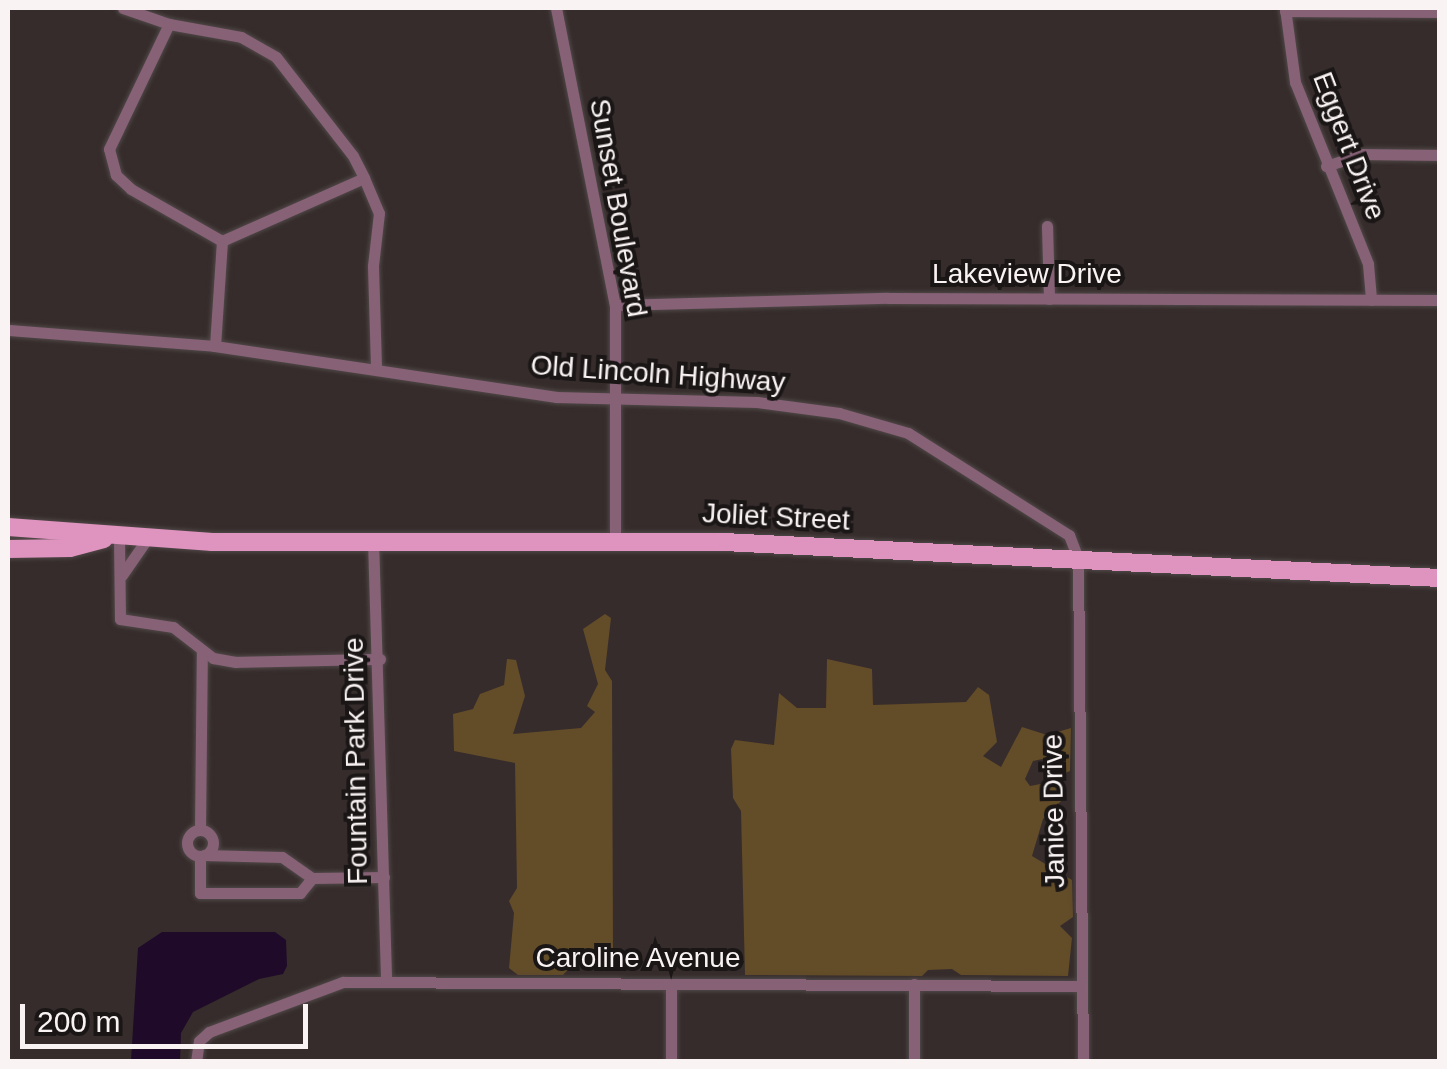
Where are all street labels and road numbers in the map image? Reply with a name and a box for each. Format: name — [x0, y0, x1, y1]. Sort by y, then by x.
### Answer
street label: Eggert Drive — [1305, 67, 1393, 225]
street label: Sunset Boulevard — [582, 96, 654, 320]
street label: Lakeview Drive — [932, 257, 1122, 291]
street label: Old Lincoln Highway — [530, 348, 786, 400]
street label: Joliet Street — [701, 496, 851, 538]
street label: Fountain Park Drive — [337, 637, 375, 885]
street label: Janice Drive — [1036, 734, 1072, 888]
street label: Caroline Avenue — [535, 941, 741, 975]

